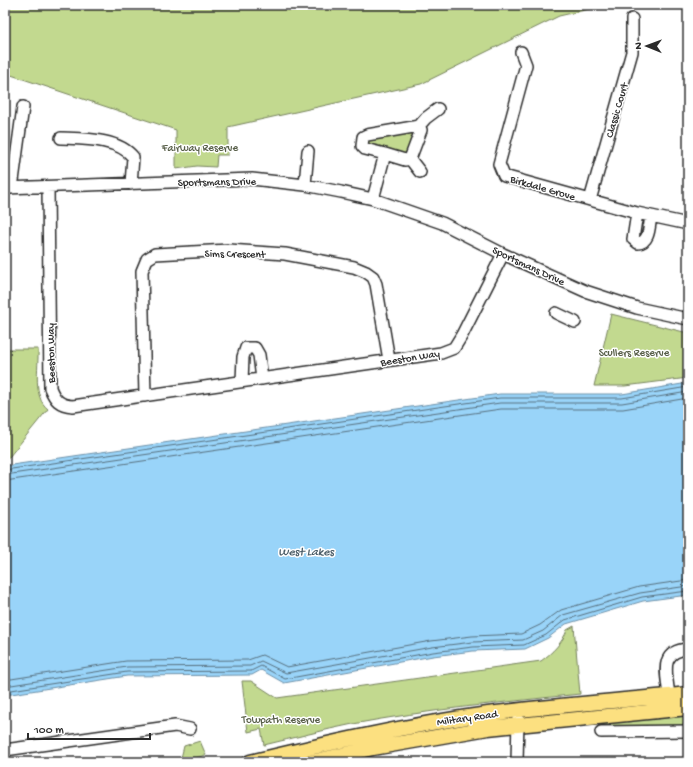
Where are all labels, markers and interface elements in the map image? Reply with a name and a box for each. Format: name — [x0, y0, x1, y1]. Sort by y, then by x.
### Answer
north arrow — [627, 26, 667, 66]
text: N — [633, 42, 645, 50]
street label: Classic Court — [604, 80, 632, 139]
park label: Fairway Reserve — [161, 143, 238, 155]
street label: Birkdale Grove — [508, 174, 577, 204]
street label: Sportsmans Drive — [178, 176, 257, 190]
street label: Sportsmans Drive — [490, 245, 567, 289]
street label: Sims Crescent — [205, 248, 267, 262]
street label: Beeston Way — [45, 322, 59, 384]
street label: Beeston Way — [379, 348, 441, 370]
park label: Scullers Reserve — [599, 348, 670, 360]
water label: West Lakes — [278, 546, 335, 560]
street label: Military Road — [436, 709, 500, 729]
scale bar — [28, 715, 150, 741]
park label: Towpath Reserve — [241, 715, 321, 727]
text: 100 m — [33, 724, 64, 738]

